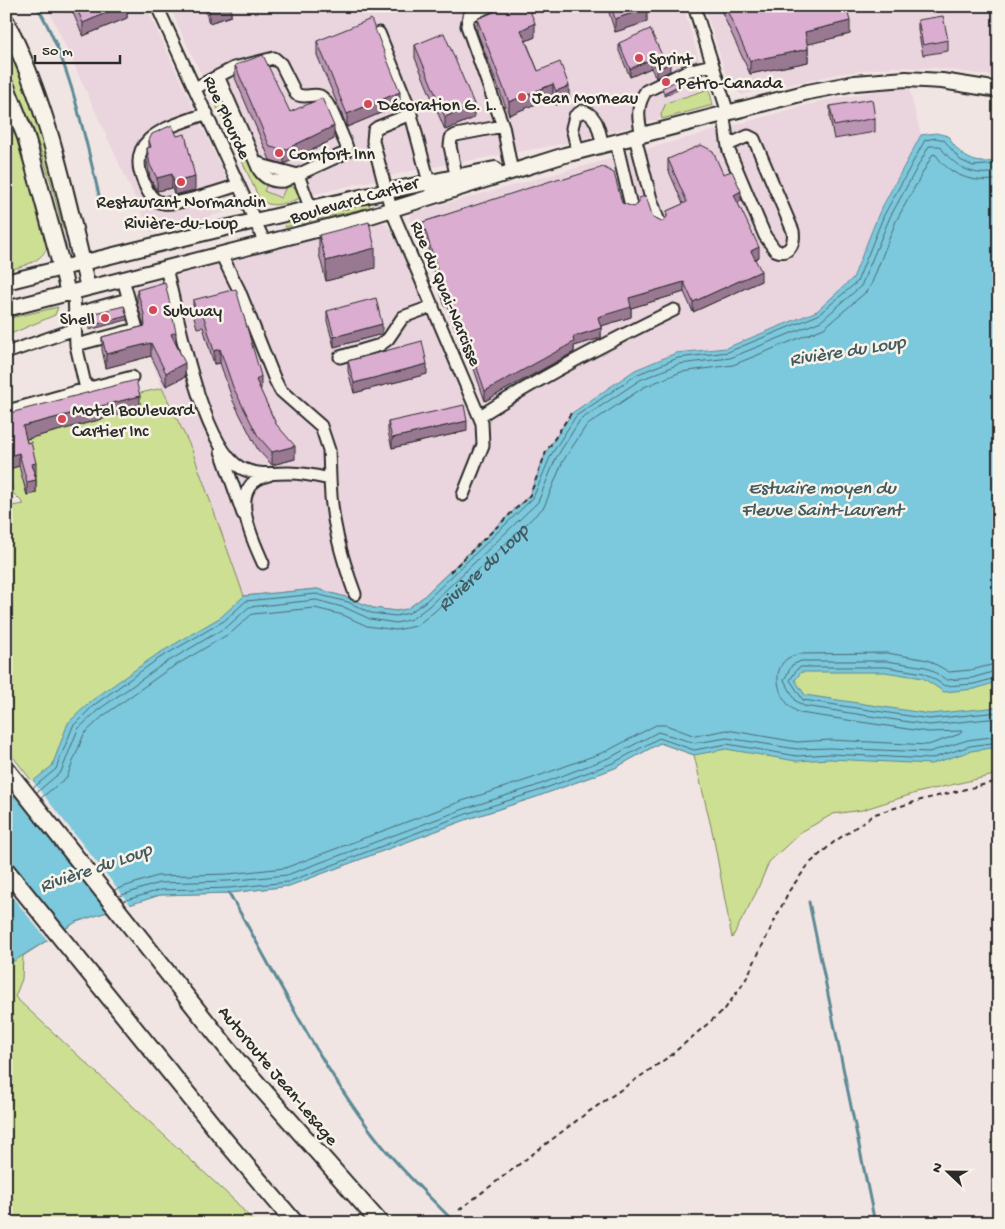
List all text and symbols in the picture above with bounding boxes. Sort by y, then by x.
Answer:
scale bar [35,32,120,64]
text: 50 m [42,43,73,61]
place label: Sprint [649,50,694,71]
marker: Sprint [633,52,645,64]
street label: Rue Plourde [197,73,254,164]
place label: Petro-Canada [675,74,784,95]
marker: Petro-Canada [660,76,672,88]
place label: Jean Morneau [532,89,639,110]
marker: Jean Morneau [516,91,528,103]
place label: Décoration G. L. [377,96,498,117]
marker: Décoration G. L. [362,98,374,110]
place label: Comfort Inn [289,145,376,166]
marker: Comfort Inn [273,147,285,159]
street label: Boulevard Cartier [287,173,423,230]
marker: Restaurant Normandin Rivière-du-Loup [175,176,187,188]
place label: Restaurant Normandin Rivière-du-Loup [96,193,266,235]
street label: Rue du Quai-Narcisse [405,218,485,370]
place label: Subway [163,302,222,323]
marker: Subway [147,304,159,316]
place label: Shell [60,310,95,331]
marker: Shell [99,312,111,324]
water label: Rivière du Loup [788,332,909,373]
place label: Motel Boulevard Cartier Inc [72,401,195,443]
marker: Motel Boulevard Cartier Inc [56,413,68,425]
water label: Estuaire moyen du Fleuve Saint-Laurent [741,478,906,523]
water label: Rivière du Loup [434,519,536,618]
water label: Rivière du Loup [37,839,157,899]
street label: Autoroute Jean-Lesage [213,1002,342,1151]
north arrow [922,1146,972,1196]
text: N [929,1161,948,1175]

